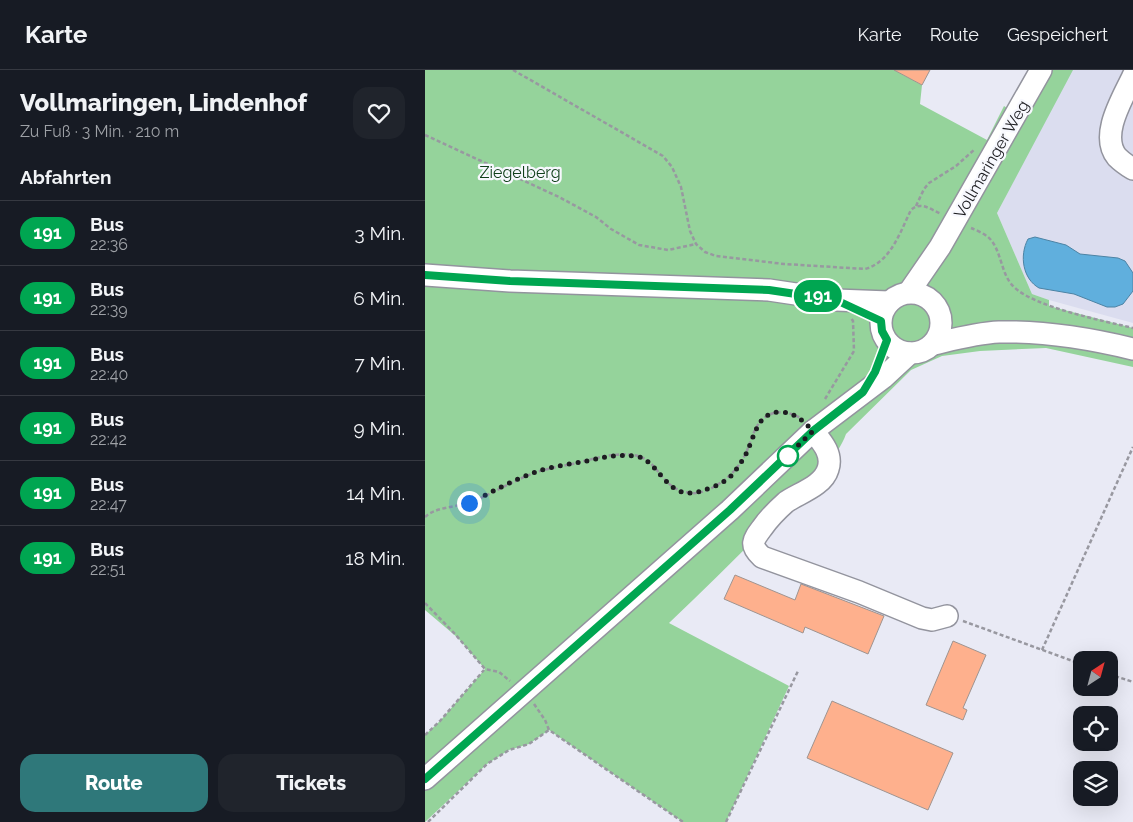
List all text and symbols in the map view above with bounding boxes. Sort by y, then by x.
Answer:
text: Karte [25,20,87,49]
text: Karte [858,24,902,45]
text: Route [930,24,979,45]
text: Gespeichert [1007,24,1108,45]
button: heart [353,87,405,139]
text: Vollmaringen, Lindenhof [20,88,307,117]
street label: Vollmaringer Weg [950,97,1033,222]
text: Zu Fuß · 3 Min. · 210 m [20,122,179,141]
park label: Ziegelberg [479,163,561,182]
text: Abfahrten [20,166,111,188]
text: Bus [90,213,124,235]
text: 191 [33,222,62,243]
text: 3 Min. [355,222,405,244]
text: 22:36 [90,235,128,254]
text: Bus [90,278,124,300]
line badge: 191 [789,280,847,312]
text: 191 [804,285,832,306]
text: 191 [33,287,62,308]
text: 6 Min. [353,287,405,309]
text: 22:39 [90,300,128,319]
text: Bus [90,343,124,365]
text: 191 [33,352,62,373]
text: 7 Min. [355,352,405,374]
text: 22:40 [90,365,128,384]
text: Bus [90,408,124,430]
text: 191 [33,417,62,438]
text: 9 Min. [354,417,405,439]
text: 22:42 [90,430,127,449]
unlabelled marker [777,445,799,467]
text: Bus [90,473,124,495]
text: 191 [33,482,62,503]
text: 14 Min. [346,482,405,504]
your location [457,491,482,516]
text: 22:47 [90,495,127,514]
text: Bus [90,538,124,560]
text: 191 [33,547,62,568]
text: 18 Min. [345,547,405,569]
text: 22:51 [90,560,125,579]
north arrow [1073,651,1117,696]
map controls [1073,651,1118,806]
button: locate [1073,706,1118,751]
button: Route [20,754,208,812]
button: Tickets [218,754,405,812]
button: layers [1073,761,1118,806]

